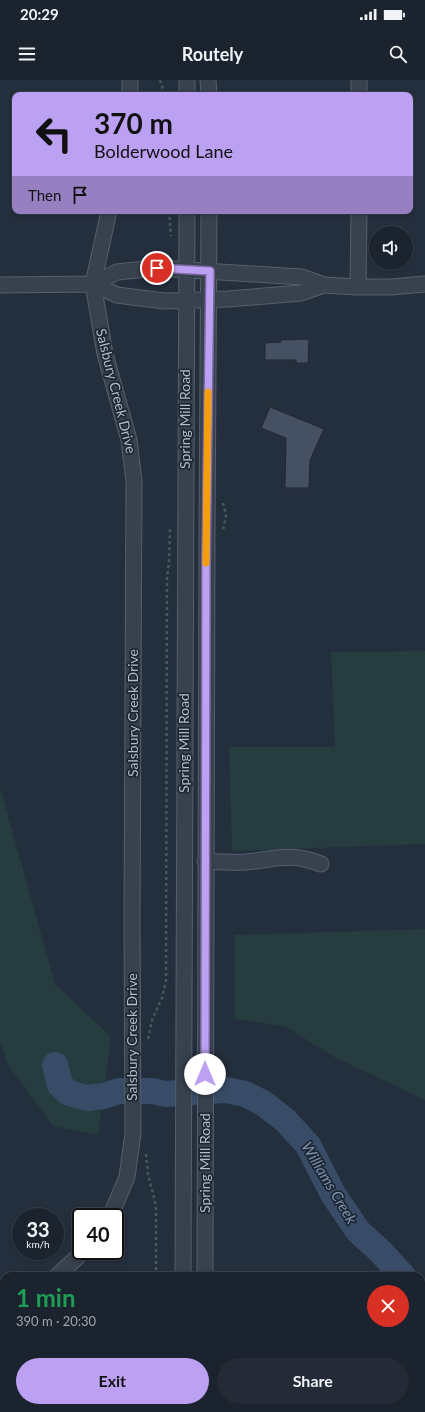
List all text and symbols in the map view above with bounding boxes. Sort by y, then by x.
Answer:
text: 20:29 [20,5,59,23]
icon: menu [16,43,38,65]
text: Routely [182,43,243,65]
icon: search [387,43,409,65]
text: 370 m [94,106,173,140]
icon: left [28,108,80,160]
text: Bolderwood Lane [94,140,233,162]
icon: arrive [69,184,91,206]
text: Then [28,186,61,204]
map controls [369,226,413,270]
button: sound [369,226,413,270]
pin [140,251,174,285]
icon: arrive [146,257,168,279]
street label: Salsbury Creek Drive [93,327,140,455]
street label: Spring Mill Road [176,369,193,469]
street label: Salsbury Creek Drive [124,649,141,777]
street label: Spring Mill Road [175,693,192,793]
street label: Salsbury Creek Drive [123,973,140,1101]
position arrow [184,1053,226,1095]
street label: Spring Mill Road [196,1113,213,1213]
water label: Williams Creek [298,1138,362,1228]
speed limit sign: 40 [72,1208,124,1260]
text: 33 [26,1217,50,1241]
text: km/h [26,1238,50,1250]
text: 1 min [16,1283,76,1312]
button: close [367,1285,409,1327]
text: 390 m · 20:30 [16,1313,96,1329]
button: Exit [16,1358,209,1404]
button: Share [217,1358,409,1404]

